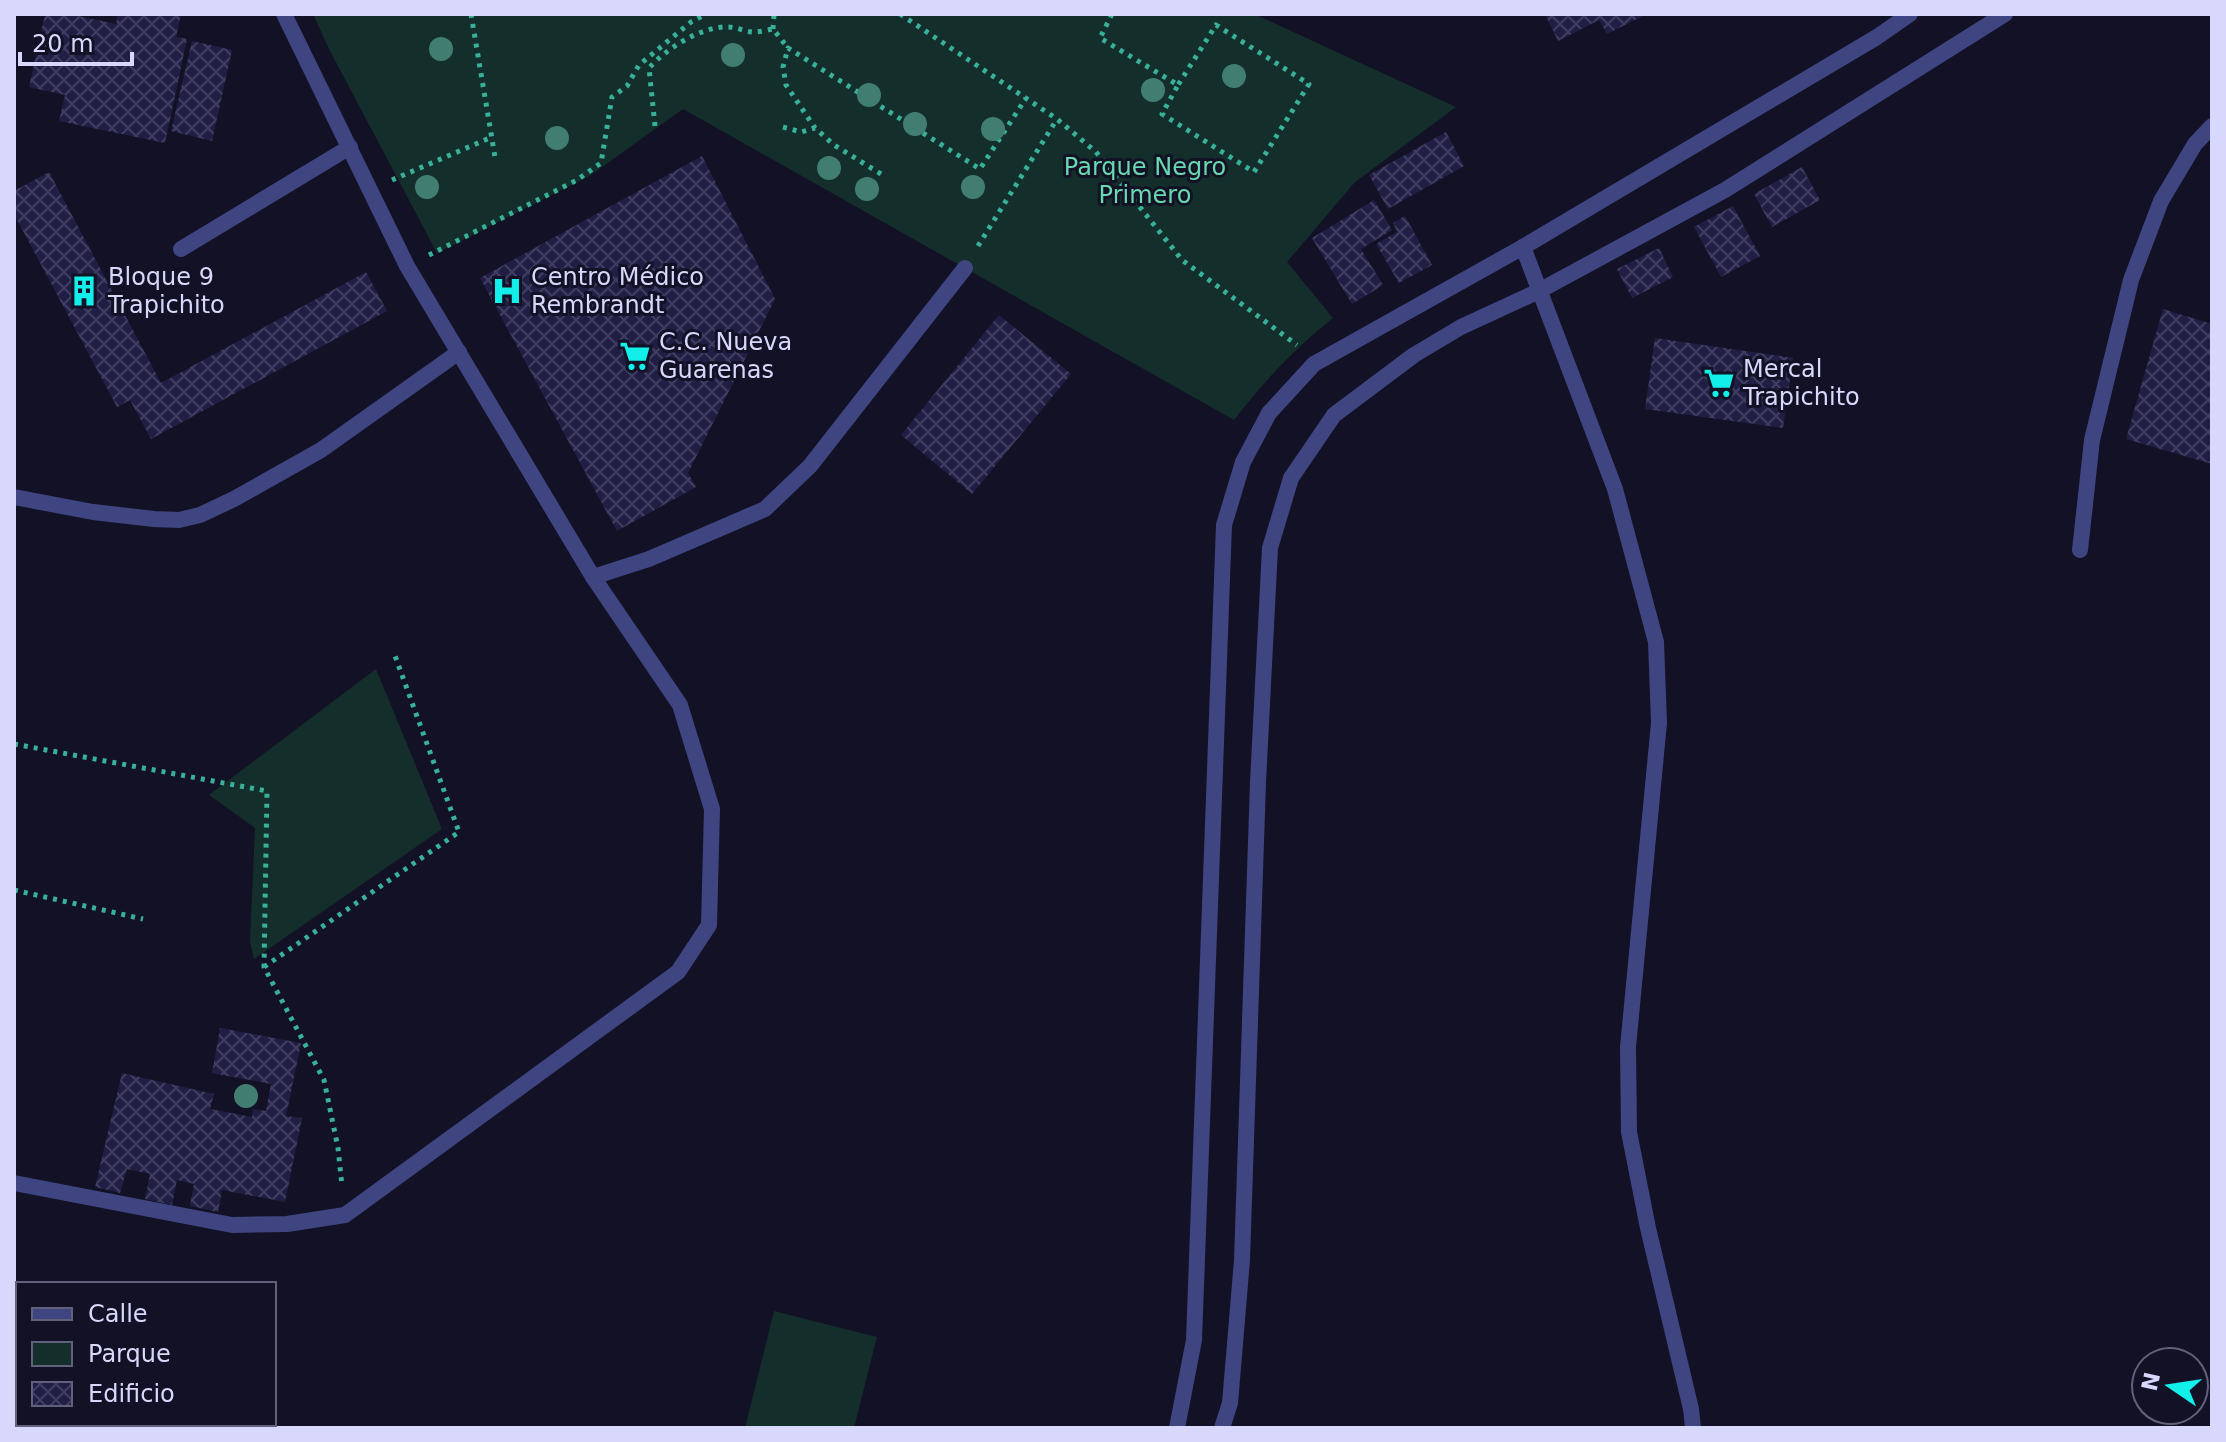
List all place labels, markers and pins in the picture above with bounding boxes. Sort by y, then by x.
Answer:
place label: Bloque 9 Trapichito [107,263,225,319]
place label: Centro Médico Rembrandt [531,263,704,319]
building icon: Bloque 9 Trapichito [67,274,101,308]
hospital icon: Centro Médico Rembrandt [490,274,524,308]
place label: C.C. Nueva Guarenas [659,328,792,384]
supermarket icon: C.C. Nueva Guarenas [618,339,652,373]
place label: Mercal Trapichito [1742,355,1860,411]
supermarket icon: Mercal Trapichito [1702,366,1736,400]

